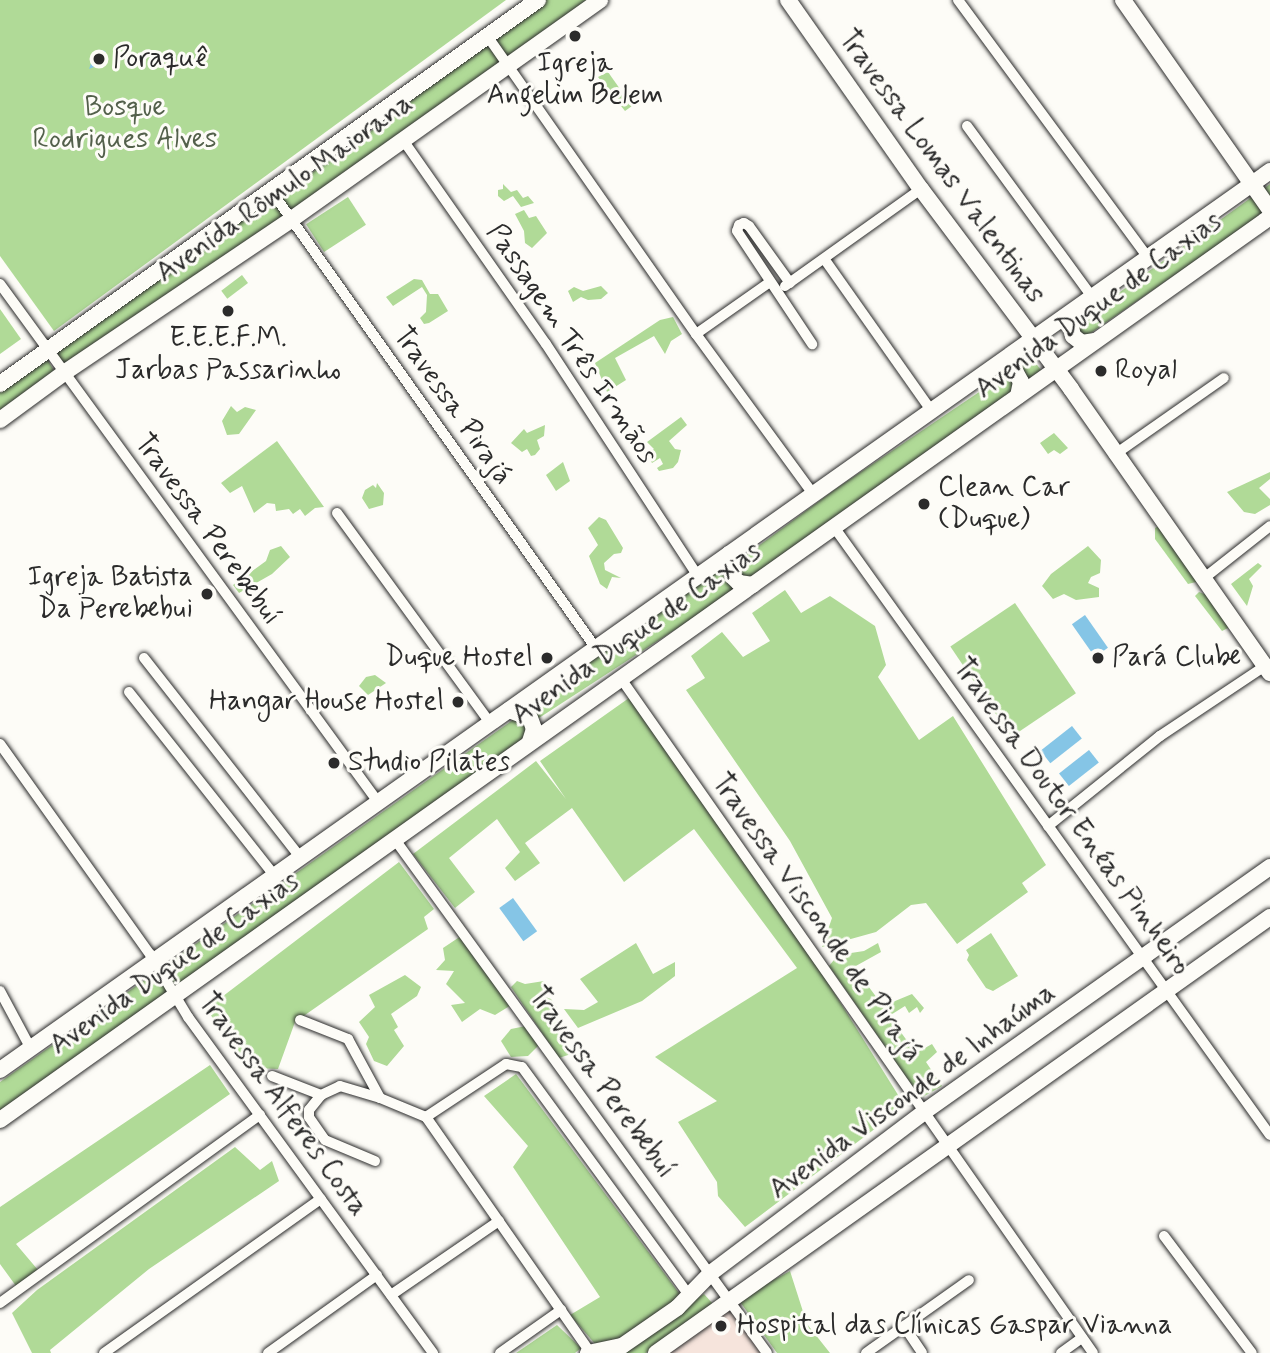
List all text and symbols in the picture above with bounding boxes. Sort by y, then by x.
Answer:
street label: Travessa Lomas Valentinas [830,23,1052,311]
marker: Igreja Angelim Belem [567,28,583,44]
place label: Poraquê [113,42,208,76]
place label: Igreja Angelim Belem [482,47,668,113]
marker: Poraquê [91,51,107,67]
street label: Avenida Rômulo Maiorana [152,89,418,289]
park label: Bosque Rodrigues Alves [32,91,218,157]
street label: Avenida Duque de Caxias [969,205,1229,407]
street label: Passagem Três Irmãos [480,220,662,468]
marker: E.E.E.F.M. Jarbas Passarinho [220,303,236,319]
place label: E.E.E.F.M. Jarbas Passarinho [120,322,336,388]
street label: Travessa Pirajá [387,323,517,489]
place label: Royal [1115,354,1177,388]
marker: Royal [1093,363,1109,379]
street label: Travessa Perebebuí [127,429,287,631]
place label: Clean Car (Duque) [938,471,1067,537]
marker: Clean Car (Duque) [916,496,932,512]
street label: Avenida Duque de Caxias [506,535,768,733]
place label: Igreja Batista Da Perebebui [27,561,193,627]
marker: Igreja Batista Da Perebebui [199,586,215,602]
place label: Duque Hostel [385,641,533,675]
place label: Pará Clube [1112,641,1241,675]
marker: Duque Hostel [539,650,555,666]
marker: Pará Clube [1090,650,1106,666]
street label: Travessa Doutor Enéas Pinheiro [951,660,1191,974]
place label: Hangar House Hostel [205,685,444,719]
marker: Hangar House Hostel [450,694,466,710]
place label: Studio Pilates [348,746,508,780]
marker: Studio Pilates [326,755,342,771]
street label: Travessa Visconde de Pirajá [710,776,922,1060]
street label: Avenida Duque de Caxias [44,865,306,1063]
street label: Avenida Visconde de Inhaúma [761,975,1065,1209]
street label: Travessa Perebebuí [521,982,681,1184]
street label: Travessa Alferes Costa [189,985,375,1225]
place label: Hospital das Clínicas Gaspar Vianna [737,1309,1169,1343]
marker: Hospital das Clínicas Gaspar Vianna [711,1316,731,1336]

